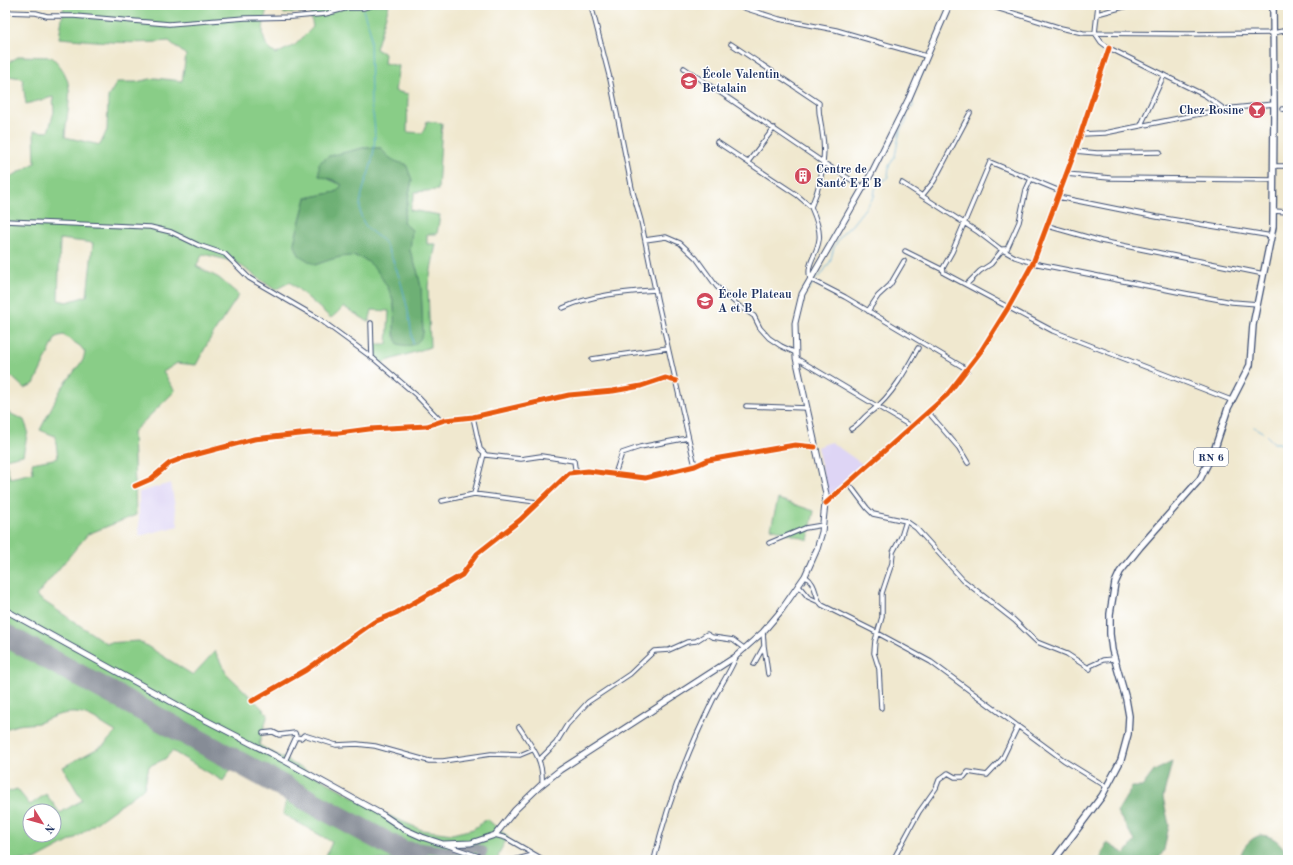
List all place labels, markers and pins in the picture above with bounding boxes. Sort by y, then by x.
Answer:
place label: École Valentin Betalain [702,66,780,95]
school or university icon: École Valentin Betalain [679,71,699,91]
bar icon: Chez Rosine [1247,100,1267,120]
place label: Chez Rosine [1179,105,1244,117]
place label: Centre de Santé E E B [816,164,881,190]
building icon: Centre de Santé E E B [793,166,813,186]
place label: École Plateau A et B [718,286,792,315]
school or university icon: École Plateau A et B [695,291,715,311]

